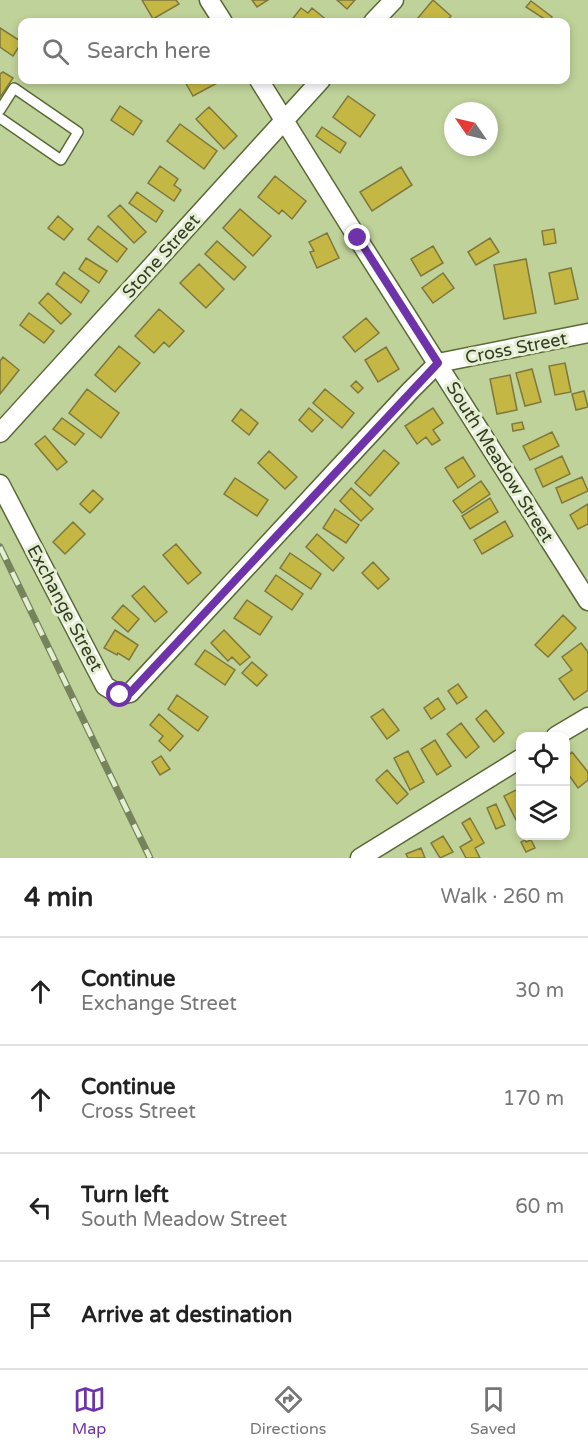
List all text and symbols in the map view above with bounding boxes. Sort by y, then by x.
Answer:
search box [18,18,570,84]
icon: search [39,35,72,68]
text: Search here [87,38,211,64]
north arrow [444,102,498,156]
street label: Stone Street [117,209,205,303]
route end [344,224,370,250]
street label: Cross Street [463,327,569,369]
street label: South Meadow Street [442,378,559,547]
street label: Exchange Street [22,541,108,675]
route start [106,681,132,707]
map controls [516,732,570,840]
button: locate [516,732,570,786]
button: layers [516,786,570,840]
text: 4 min [24,882,93,913]
text: Walk · 260 m [441,885,564,909]
text: Continue [81,966,176,992]
icon: ahead [24,975,57,1008]
text: 30 m [515,979,564,1003]
text: Exchange Street [81,992,237,1016]
text: Continue [81,1074,176,1100]
icon: ahead [24,1083,57,1116]
text: 170 m [503,1087,564,1111]
text: Cross Street [81,1100,196,1124]
text: Turn left [81,1182,169,1208]
icon: left [24,1191,57,1224]
text: 60 m [515,1195,564,1219]
text: South Meadow Street [81,1208,287,1232]
icon: arrive [24,1299,57,1332]
text: Arrive at destination [81,1302,292,1328]
tab: Map [72,1383,106,1439]
tab: Directions [250,1383,326,1439]
tab: Saved [470,1383,516,1439]

